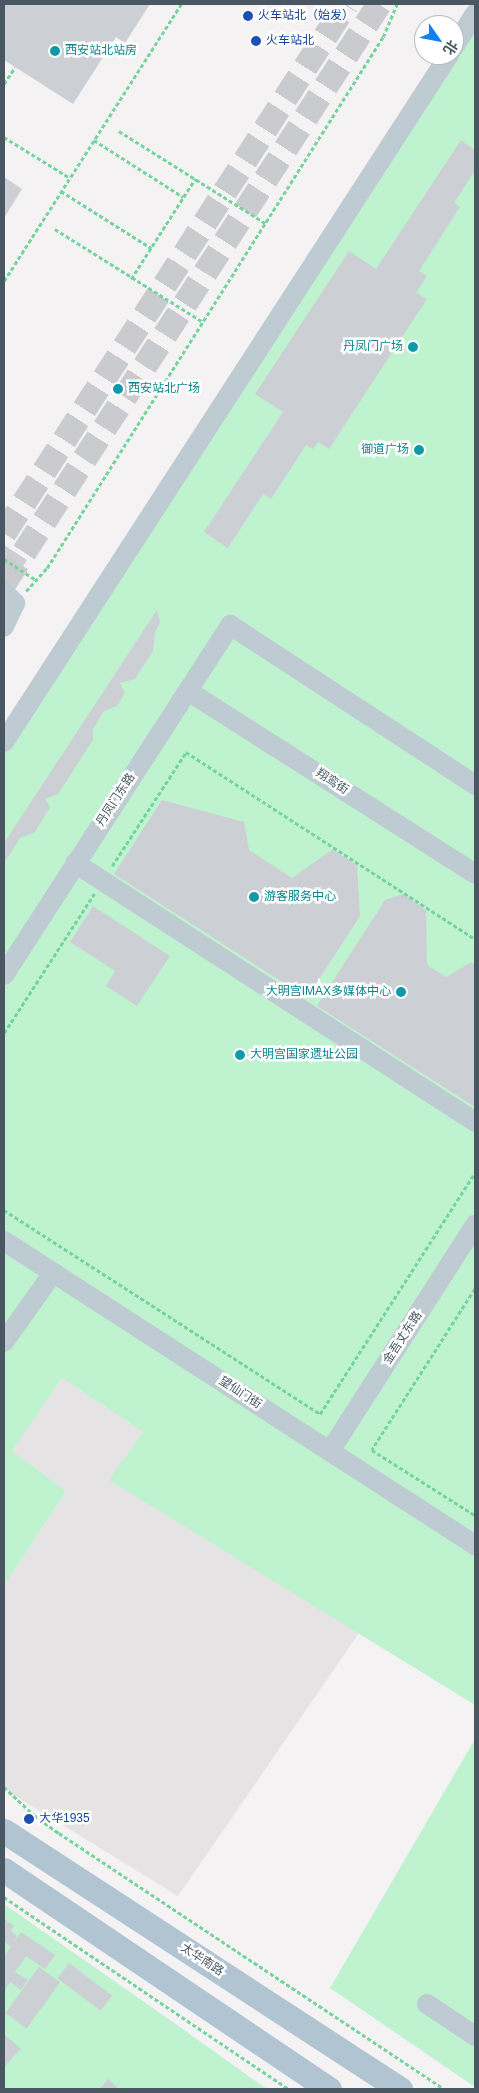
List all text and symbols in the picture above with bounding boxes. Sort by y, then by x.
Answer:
place label: 火车站北（始发） [258,9,354,23]
marker: 火车站北（始发） [242,10,254,22]
north arrow [414,15,464,65]
place label: 火车站北 [266,34,314,48]
marker: 火车站北 [250,35,262,47]
text: 北 [440,37,461,58]
place label: 西安站北站房 [65,44,137,58]
marker: 西安站北站房 [49,45,61,57]
place label: 丹凤门广场 [343,340,403,354]
marker: 丹凤门广场 [407,341,419,353]
place label: 西安站北广场 [128,382,200,396]
marker: 西安站北广场 [112,383,124,395]
place label: 御道广场 [361,443,409,457]
marker: 御道广场 [413,444,425,456]
street label: 翔鸾街 [313,766,351,798]
street label: 丹凤门东路 [94,771,138,829]
place label: 游客服务中心 [264,890,336,904]
marker: 游客服务中心 [248,891,260,903]
place label: 大明宫IMAX多媒体中心 [266,985,391,999]
marker: 大明宫IMAX多媒体中心 [395,986,407,998]
place label: 大明宫国家遗址公园 [250,1048,358,1062]
marker: 大明宫国家遗址公园 [234,1049,246,1061]
street label: 金吾丈东路 [381,1309,425,1367]
street label: 望仙门街 [216,1374,264,1412]
place label: 大华1935 [39,1812,90,1826]
marker: 大华1935 [23,1813,35,1825]
street label: 太华南路 [178,1941,226,1979]

